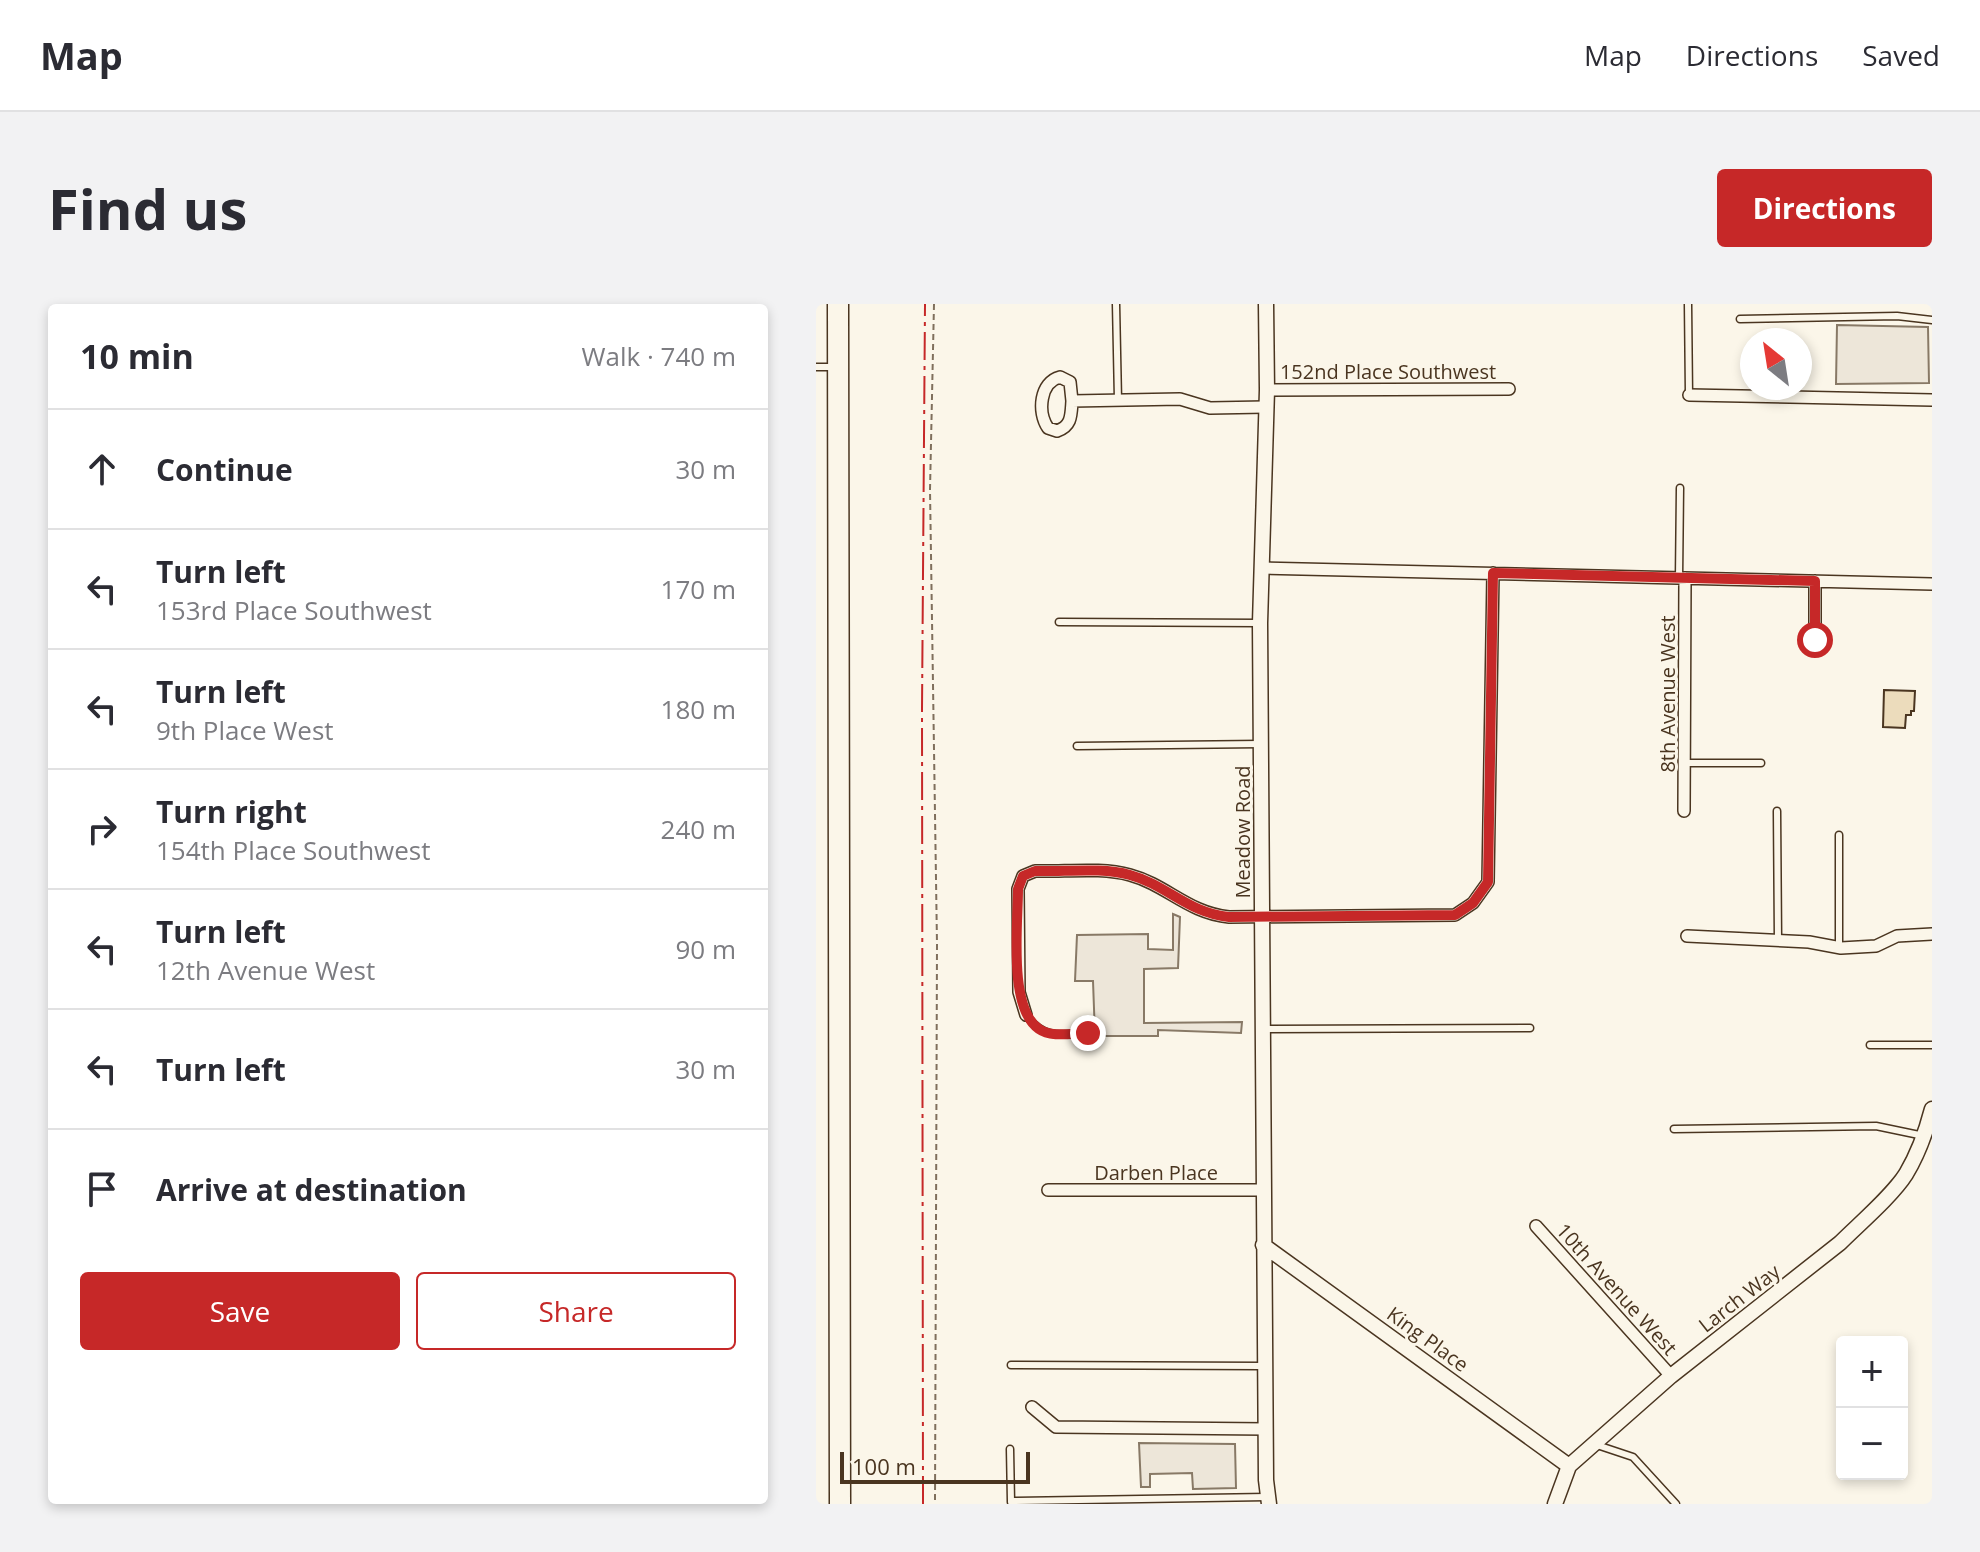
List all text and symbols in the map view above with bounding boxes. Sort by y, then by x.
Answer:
text: Map [40,29,123,81]
text: Map [1584,36,1642,74]
text: Directions [1686,36,1818,74]
text: Saved [1862,36,1940,74]
button: Directions [1717,169,1932,247]
text: Find us [48,170,247,246]
north arrow [1740,328,1812,400]
text: 10 min [80,333,194,379]
text: Walk · 740 m [582,338,736,374]
street label: 152nd Place Southwest [1280,358,1496,385]
icon: ahead [80,447,124,491]
text: Continue [156,449,293,490]
text: 30 m [675,451,736,487]
text: Turn left [156,551,286,592]
icon: left [80,567,124,611]
text: 170 m [661,571,736,607]
text: 153rd Place Southwest [156,592,432,628]
street label: 8th Avenue West [1654,615,1681,773]
route start [1797,622,1833,658]
text: Turn left [156,671,286,712]
icon: left [80,687,124,731]
text: 180 m [661,691,736,727]
text: 9th Place West [156,712,334,748]
street label: Meadow Road [1229,765,1256,899]
text: Turn right [156,791,307,832]
icon: right [80,807,124,851]
text: 240 m [661,811,736,847]
text: 154th Place Southwest [156,832,431,868]
text: Turn left [156,911,286,952]
icon: left [80,927,124,971]
text: 90 m [675,931,736,967]
text: 12th Avenue West [156,952,375,988]
route end [1070,1015,1106,1051]
icon: left [80,1047,124,1091]
text: Turn left [156,1049,286,1090]
text: 30 m [675,1051,736,1087]
street label: Darben Place [1094,1159,1218,1186]
icon: arrive [80,1167,124,1211]
text: Arrive at destination [156,1169,467,1210]
street label: 10th Avenue West [1551,1217,1683,1361]
street label: Larch Way [1693,1257,1786,1338]
button: Save [80,1272,400,1350]
button: Share [416,1272,736,1350]
street label: King Place [1382,1300,1474,1378]
map controls [1836,1336,1908,1480]
button: + [1836,1336,1908,1408]
button: − [1836,1408,1908,1480]
scale bar [840,1448,1030,1484]
text: 100 m [852,1451,916,1481]

